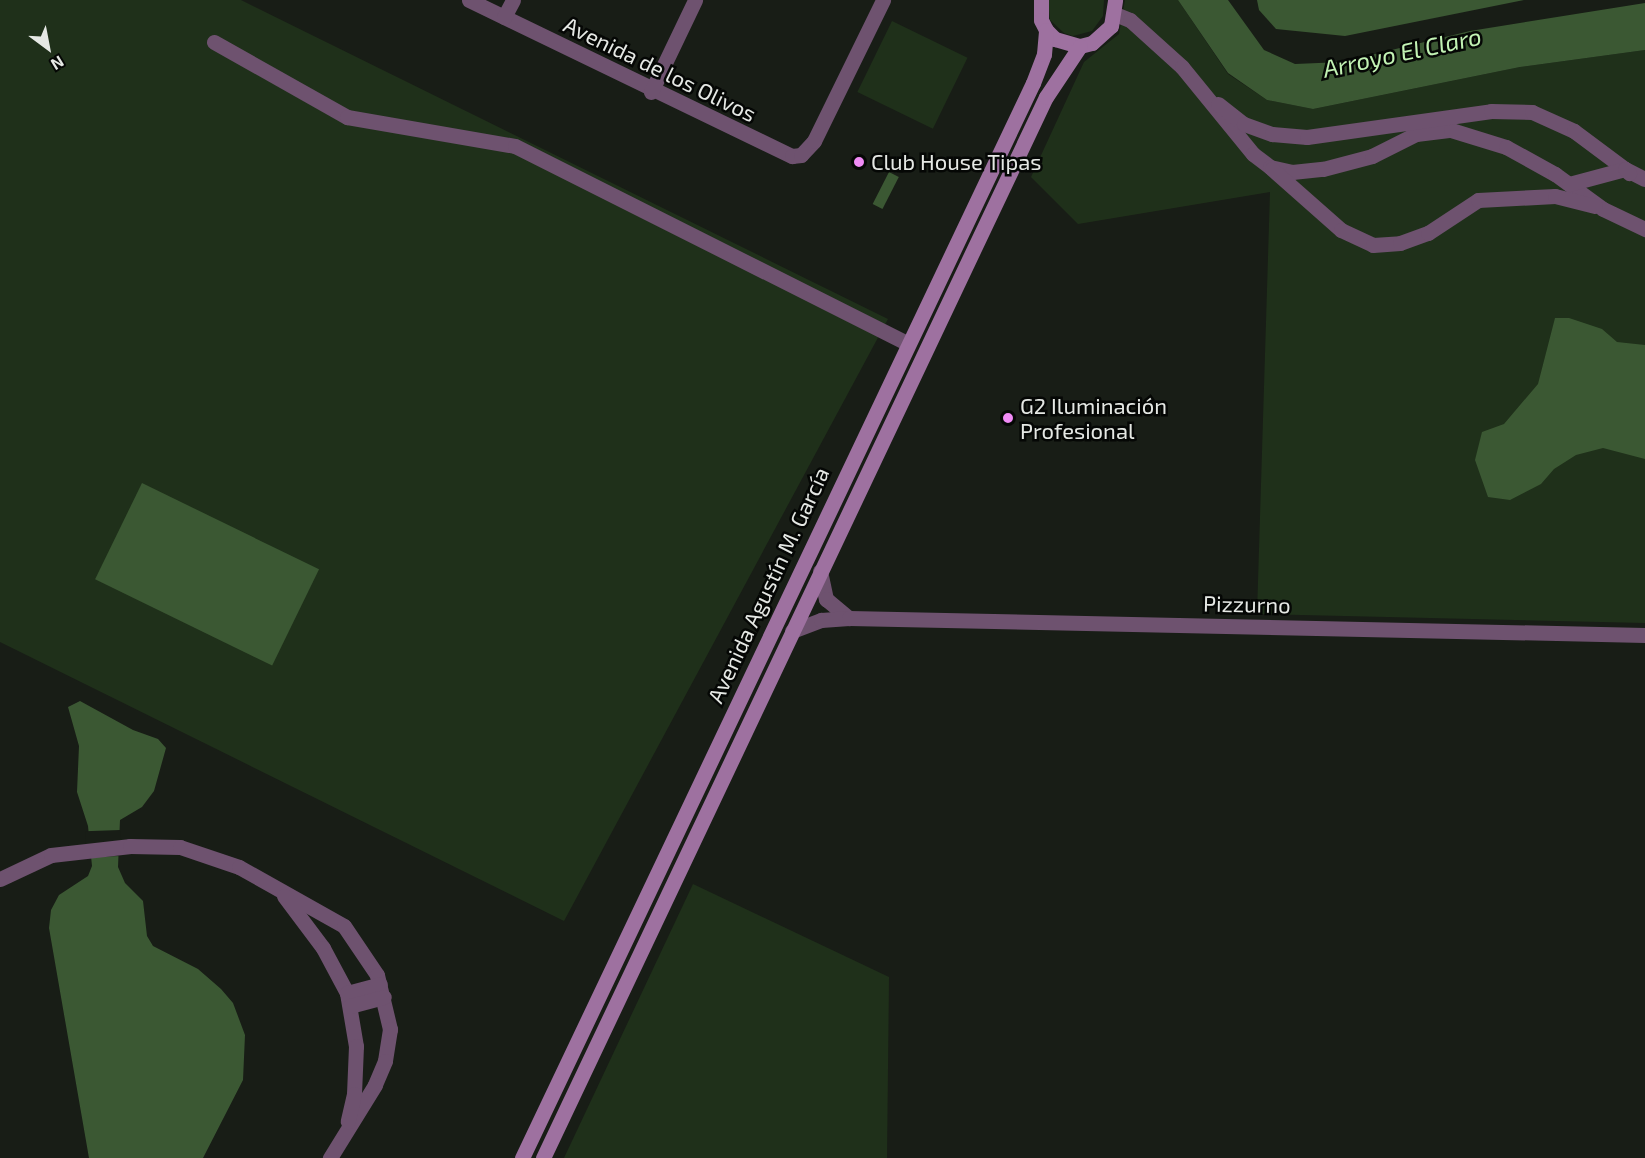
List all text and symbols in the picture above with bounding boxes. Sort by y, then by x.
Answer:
street label: Avenida de los Olivos [560,11,760,127]
north arrow [18,18,78,78]
water label: Arroyo El Claro [1320,21,1484,83]
text: N [48,53,68,75]
place label: Club House Tipas [871,149,1042,175]
marker: Club House Tipas [852,155,866,169]
place label: G2 Iluminación Profesional [1020,392,1167,444]
marker: G2 Iluminación Profesional [1001,411,1015,425]
street label: Avenida Agustín M. García [702,463,834,707]
street label: Pizzurno [1203,590,1291,618]

